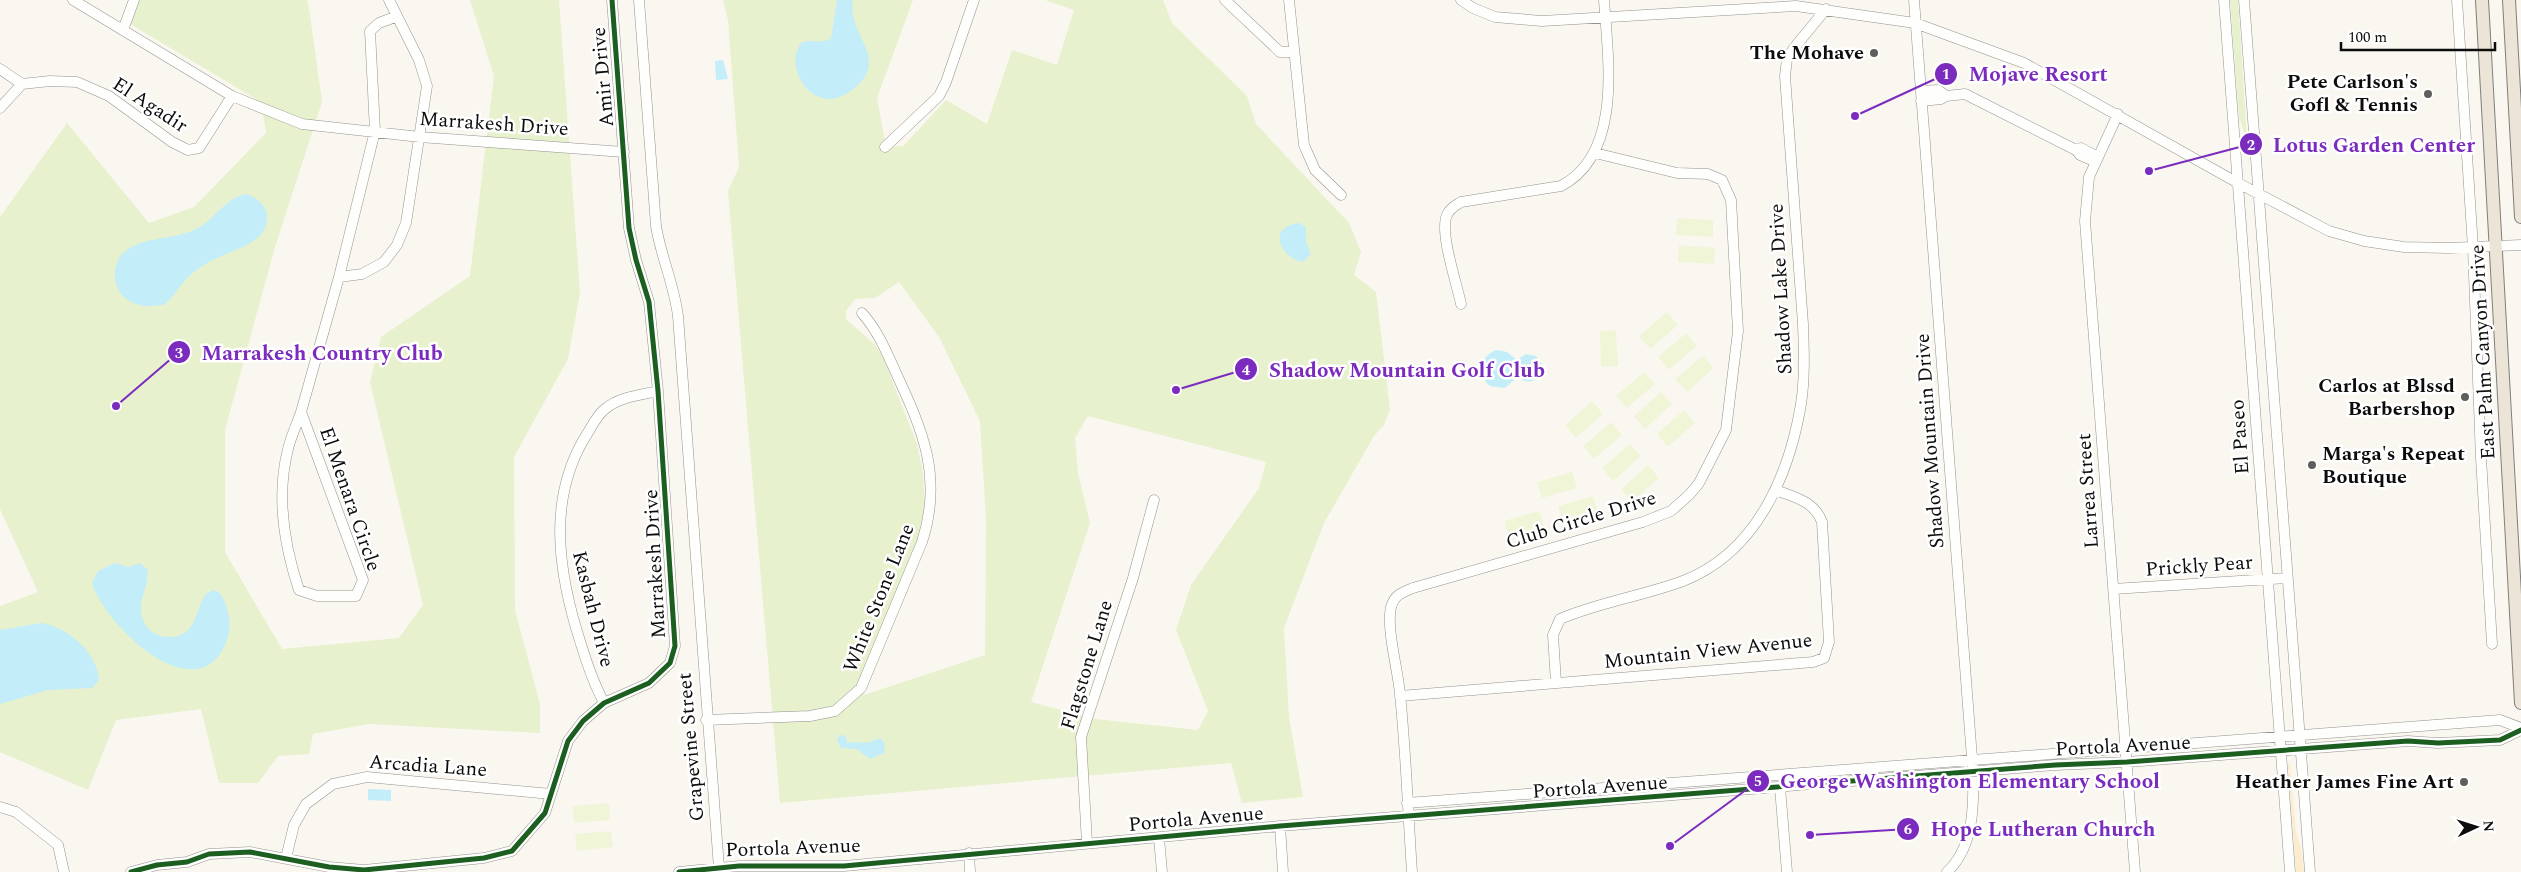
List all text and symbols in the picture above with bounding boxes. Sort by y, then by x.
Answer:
scale bar [2341,20,2495,52]
street label: Amir Drive [584,26,622,128]
text: 100 m [2348,26,2387,49]
place label: The Mohave [1750,38,1864,68]
marker: The Mohave [1868,47,1880,59]
callout: Mojave Resort [1933,56,2118,92]
text: Mojave Resort [1968,59,2108,91]
text: 1 [1942,63,1950,86]
place label: Pete Carlson's Gofl & Tennis [2287,67,2418,120]
street label: El Agadir [106,69,194,141]
marker: Pete Carlson's Gofl & Tennis [2422,88,2434,100]
street label: Marrakesh Drive [418,104,570,144]
callout: Lotus Garden Center [2238,126,2486,162]
text: Lotus Garden Center [2273,130,2475,162]
text: 2 [2247,134,2255,157]
street label: Shadow Lake Drive [1762,203,1800,375]
street label: East Palm Canyon Drive [2462,244,2504,460]
street label: Shadow Mountain Drive [1908,332,1952,550]
callout: Marrakesh Country Club [166,334,453,370]
text: Marrakesh Country Club [201,338,443,370]
text: 3 [175,342,183,365]
callout: Shadow Mountain Golf Club [1234,351,1555,387]
text: Shadow Mountain Golf Club [1269,355,1545,387]
text: 4 [1242,359,1251,382]
place label: Carlos at Blssd Barbershop [2318,371,2455,424]
marker: Carlos at Blssd Barbershop [2459,391,2471,403]
street label: El Paseo [2222,398,2258,476]
street label: El Menara Circle [311,423,389,575]
street label: Larrea Street [2069,432,2107,550]
place label: Marga's Repeat Boutique [2322,439,2465,492]
marker: Marga's Repeat Boutique [2306,459,2318,471]
street label: Club Circle Drive [1502,483,1660,557]
street label: Marrakesh Drive [636,489,674,639]
street label: White Stone Lane [836,519,922,677]
street label: Prickly Pear [2144,547,2254,585]
street label: Kasbah Drive [564,548,622,670]
street label: Flagstone Lane [1053,596,1121,734]
street label: Mountain View Avenue [1602,625,1814,677]
street label: Grapevine Street [670,671,712,823]
street label: Portola Avenue [2054,727,2192,765]
street label: Arcadia Lane [368,747,488,785]
callout: George Washington Elementary School [1745,763,2170,799]
text: George Washington Elementary School [1780,766,2160,798]
street label: Portola Avenue [1531,767,1669,807]
place label: Heather James Fine Art [2235,767,2454,797]
text: 5 [1754,770,1762,793]
marker: Heather James Fine Art [2458,776,2470,788]
street label: Portola Avenue [1127,798,1265,840]
north arrow [2451,802,2501,852]
callout: Hope Lutheran Church [1896,811,2166,847]
text: Hope Lutheran Church [1930,814,2156,846]
text: 6 [1904,818,1912,841]
text: N [2478,820,2499,833]
street label: Portola Avenue [725,831,861,865]

